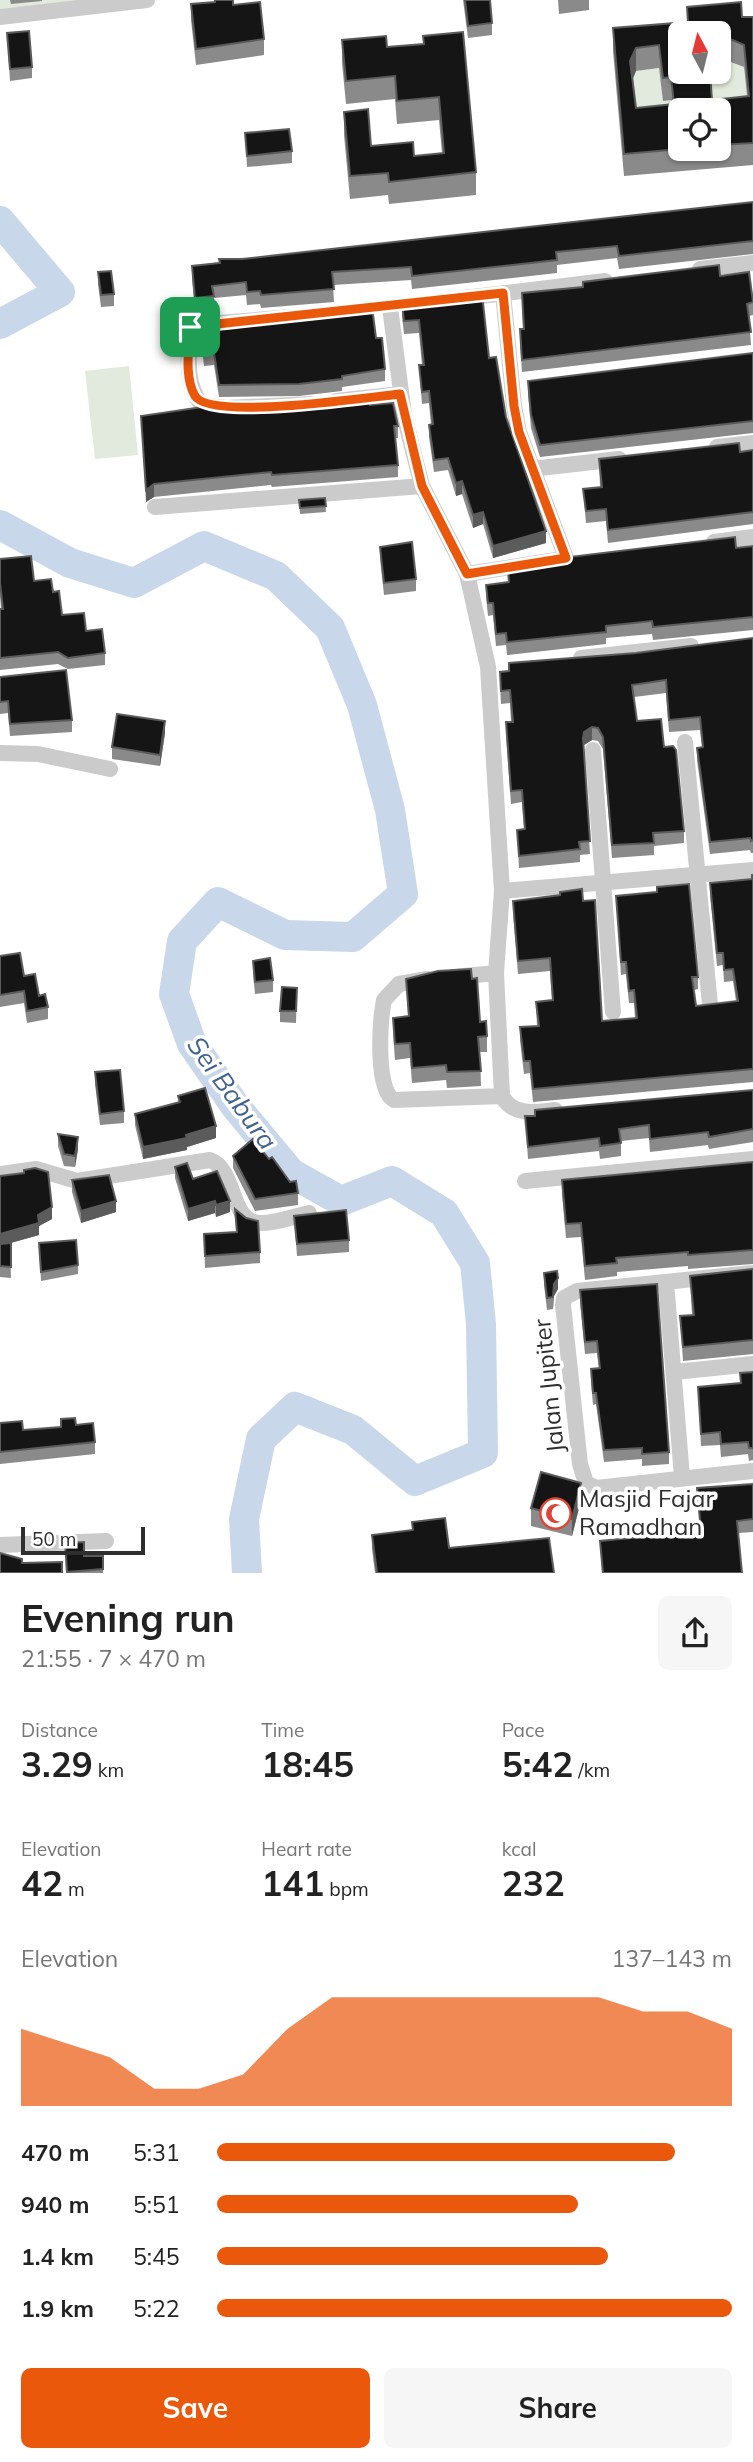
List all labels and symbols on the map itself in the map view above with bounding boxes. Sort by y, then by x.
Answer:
north arrow [668,21,732,84]
pin [160,297,220,357]
water label: Sei Babura [180,1030,285,1156]
street label: Jalan Jupiter [526,1317,570,1455]
place label: Masjid Fajar Ramadhan [579,1483,715,1541]
mosque icon: Masjid Fajar Ramadhan [539,1496,573,1530]
scale bar [21,1524,145,1556]

